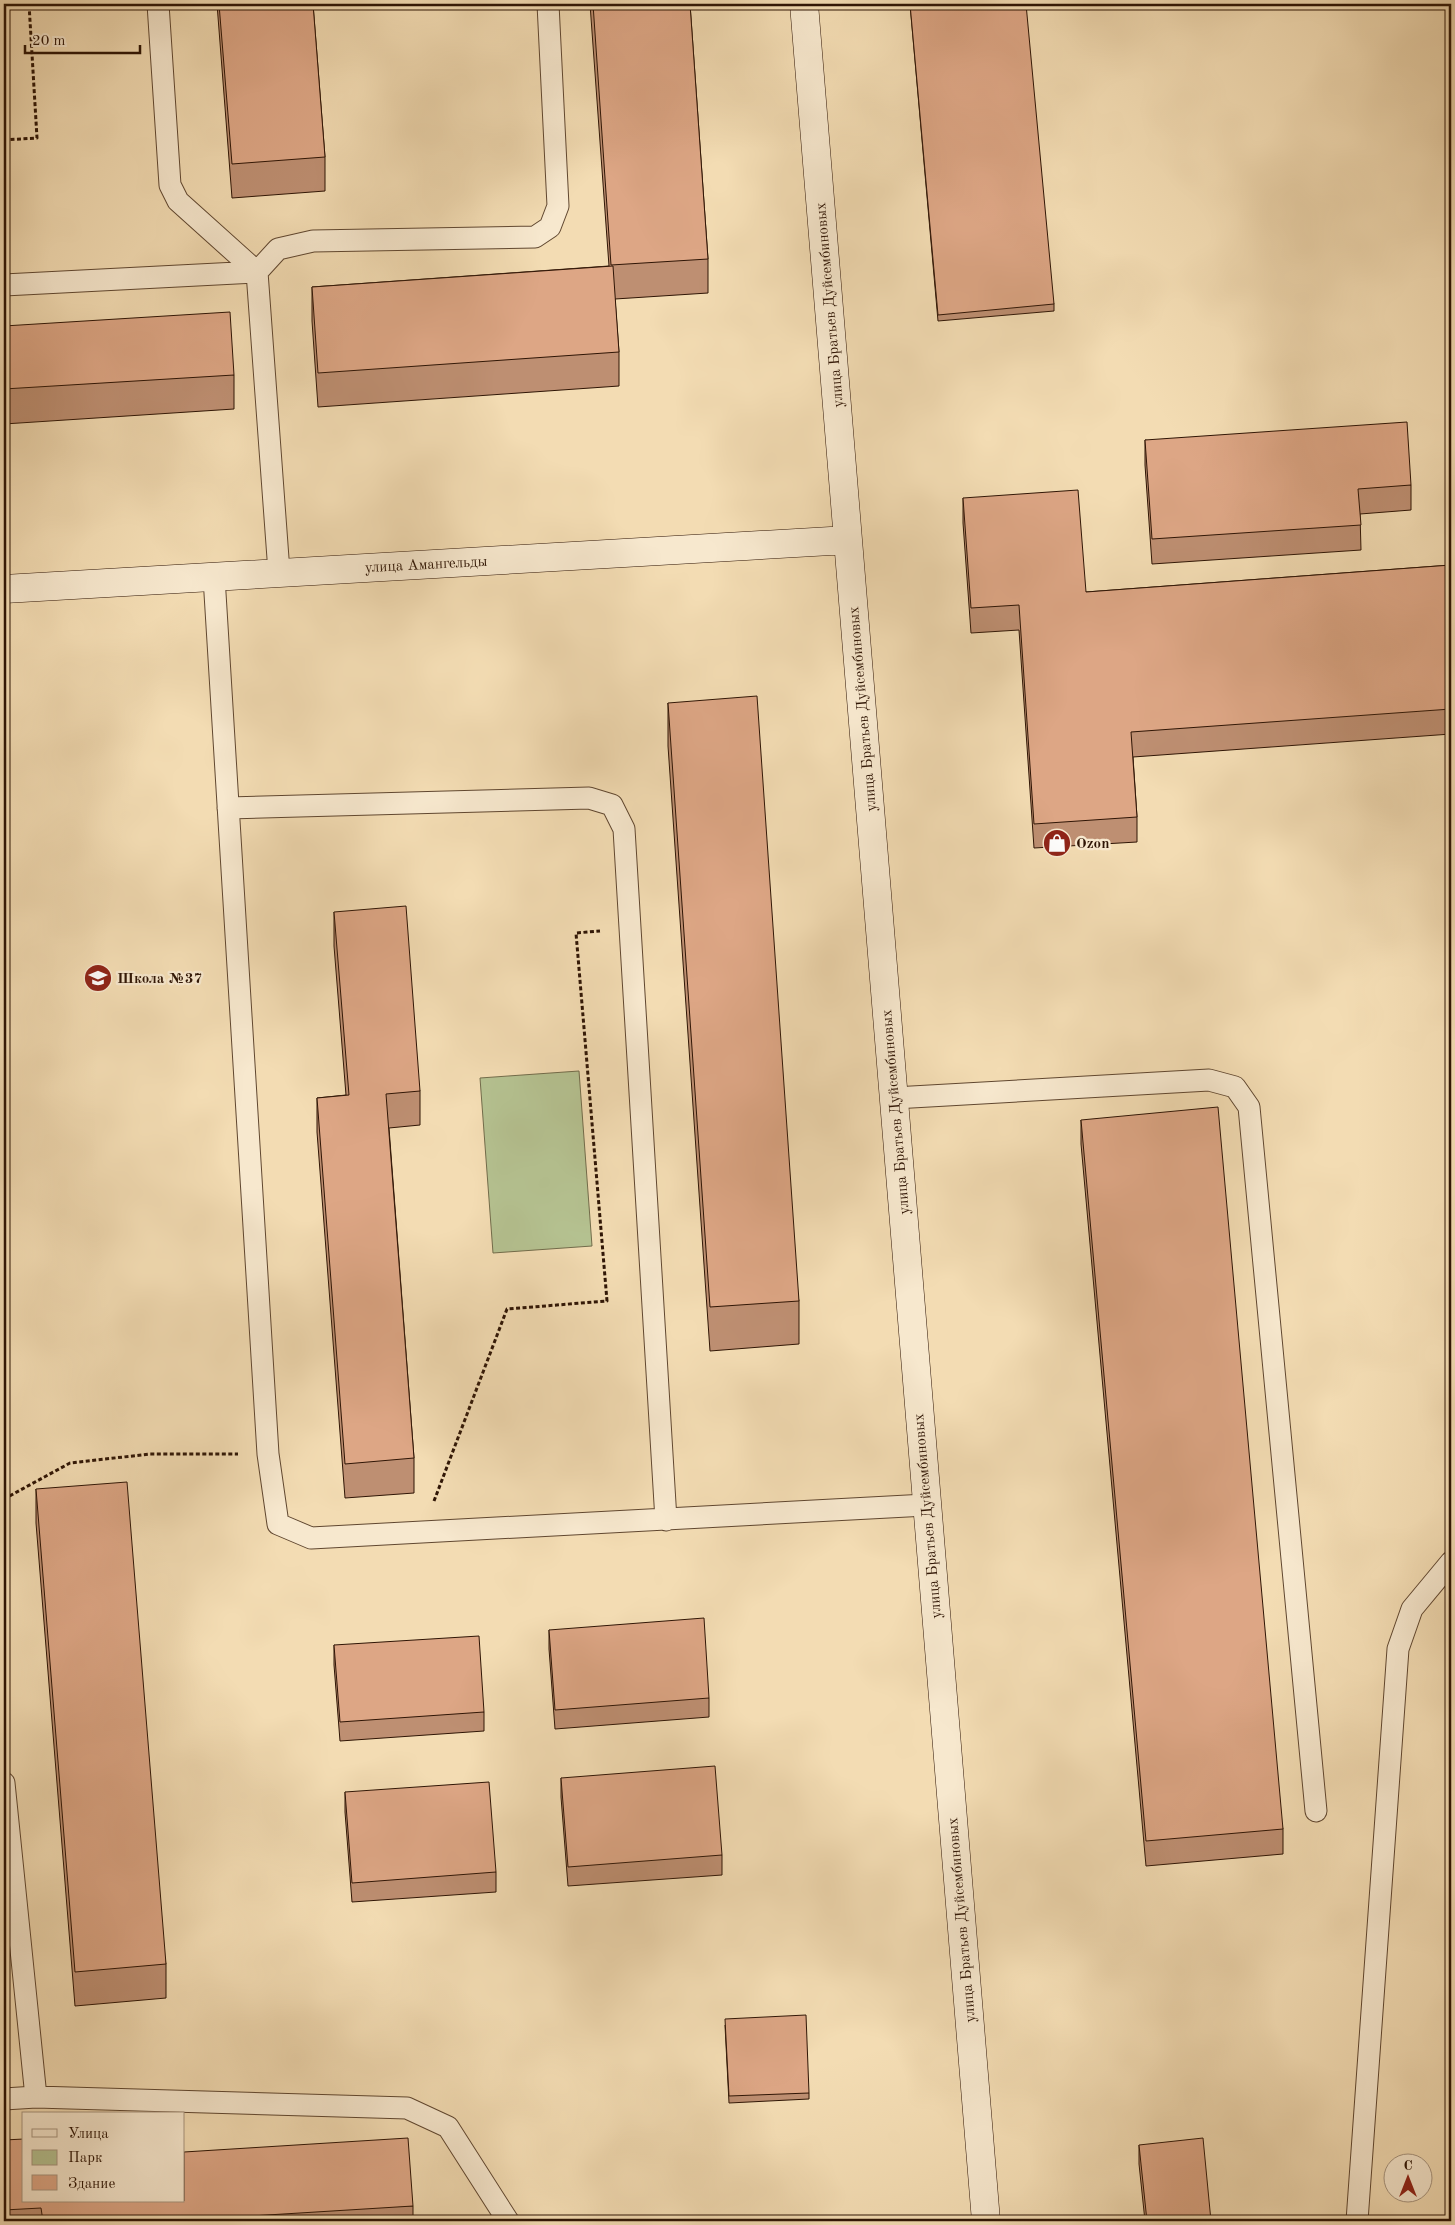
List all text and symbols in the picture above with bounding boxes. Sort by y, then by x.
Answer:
scale bar [25,22,140,54]
text: 20 m [32,34,66,49]
street label: улица Братьев Дуйсембиновых [814,201,847,408]
street label: улица Амангельды [364,555,488,576]
street label: улица Братьев Дуйсембиновых [847,605,880,812]
shop icon: Ozon [1042,828,1072,858]
place label: Ozon [1076,837,1109,852]
school or university icon: Школа №37 [83,963,113,993]
place label: Школа №37 [117,972,202,987]
street label: улица Братьев Дуйсембиновых [880,1008,913,1215]
street label: улица Братьев Дуйсембиновых [912,1412,945,1619]
street label: улица Братьев Дуйсембиновых [946,1816,979,2023]
legend [22,2112,185,2202]
text: Улица [68,2127,109,2142]
text: Парк [68,2151,103,2166]
north arrow [1382,2152,1432,2202]
text: С [1403,2159,1413,2173]
text: Здание [68,2177,115,2192]

